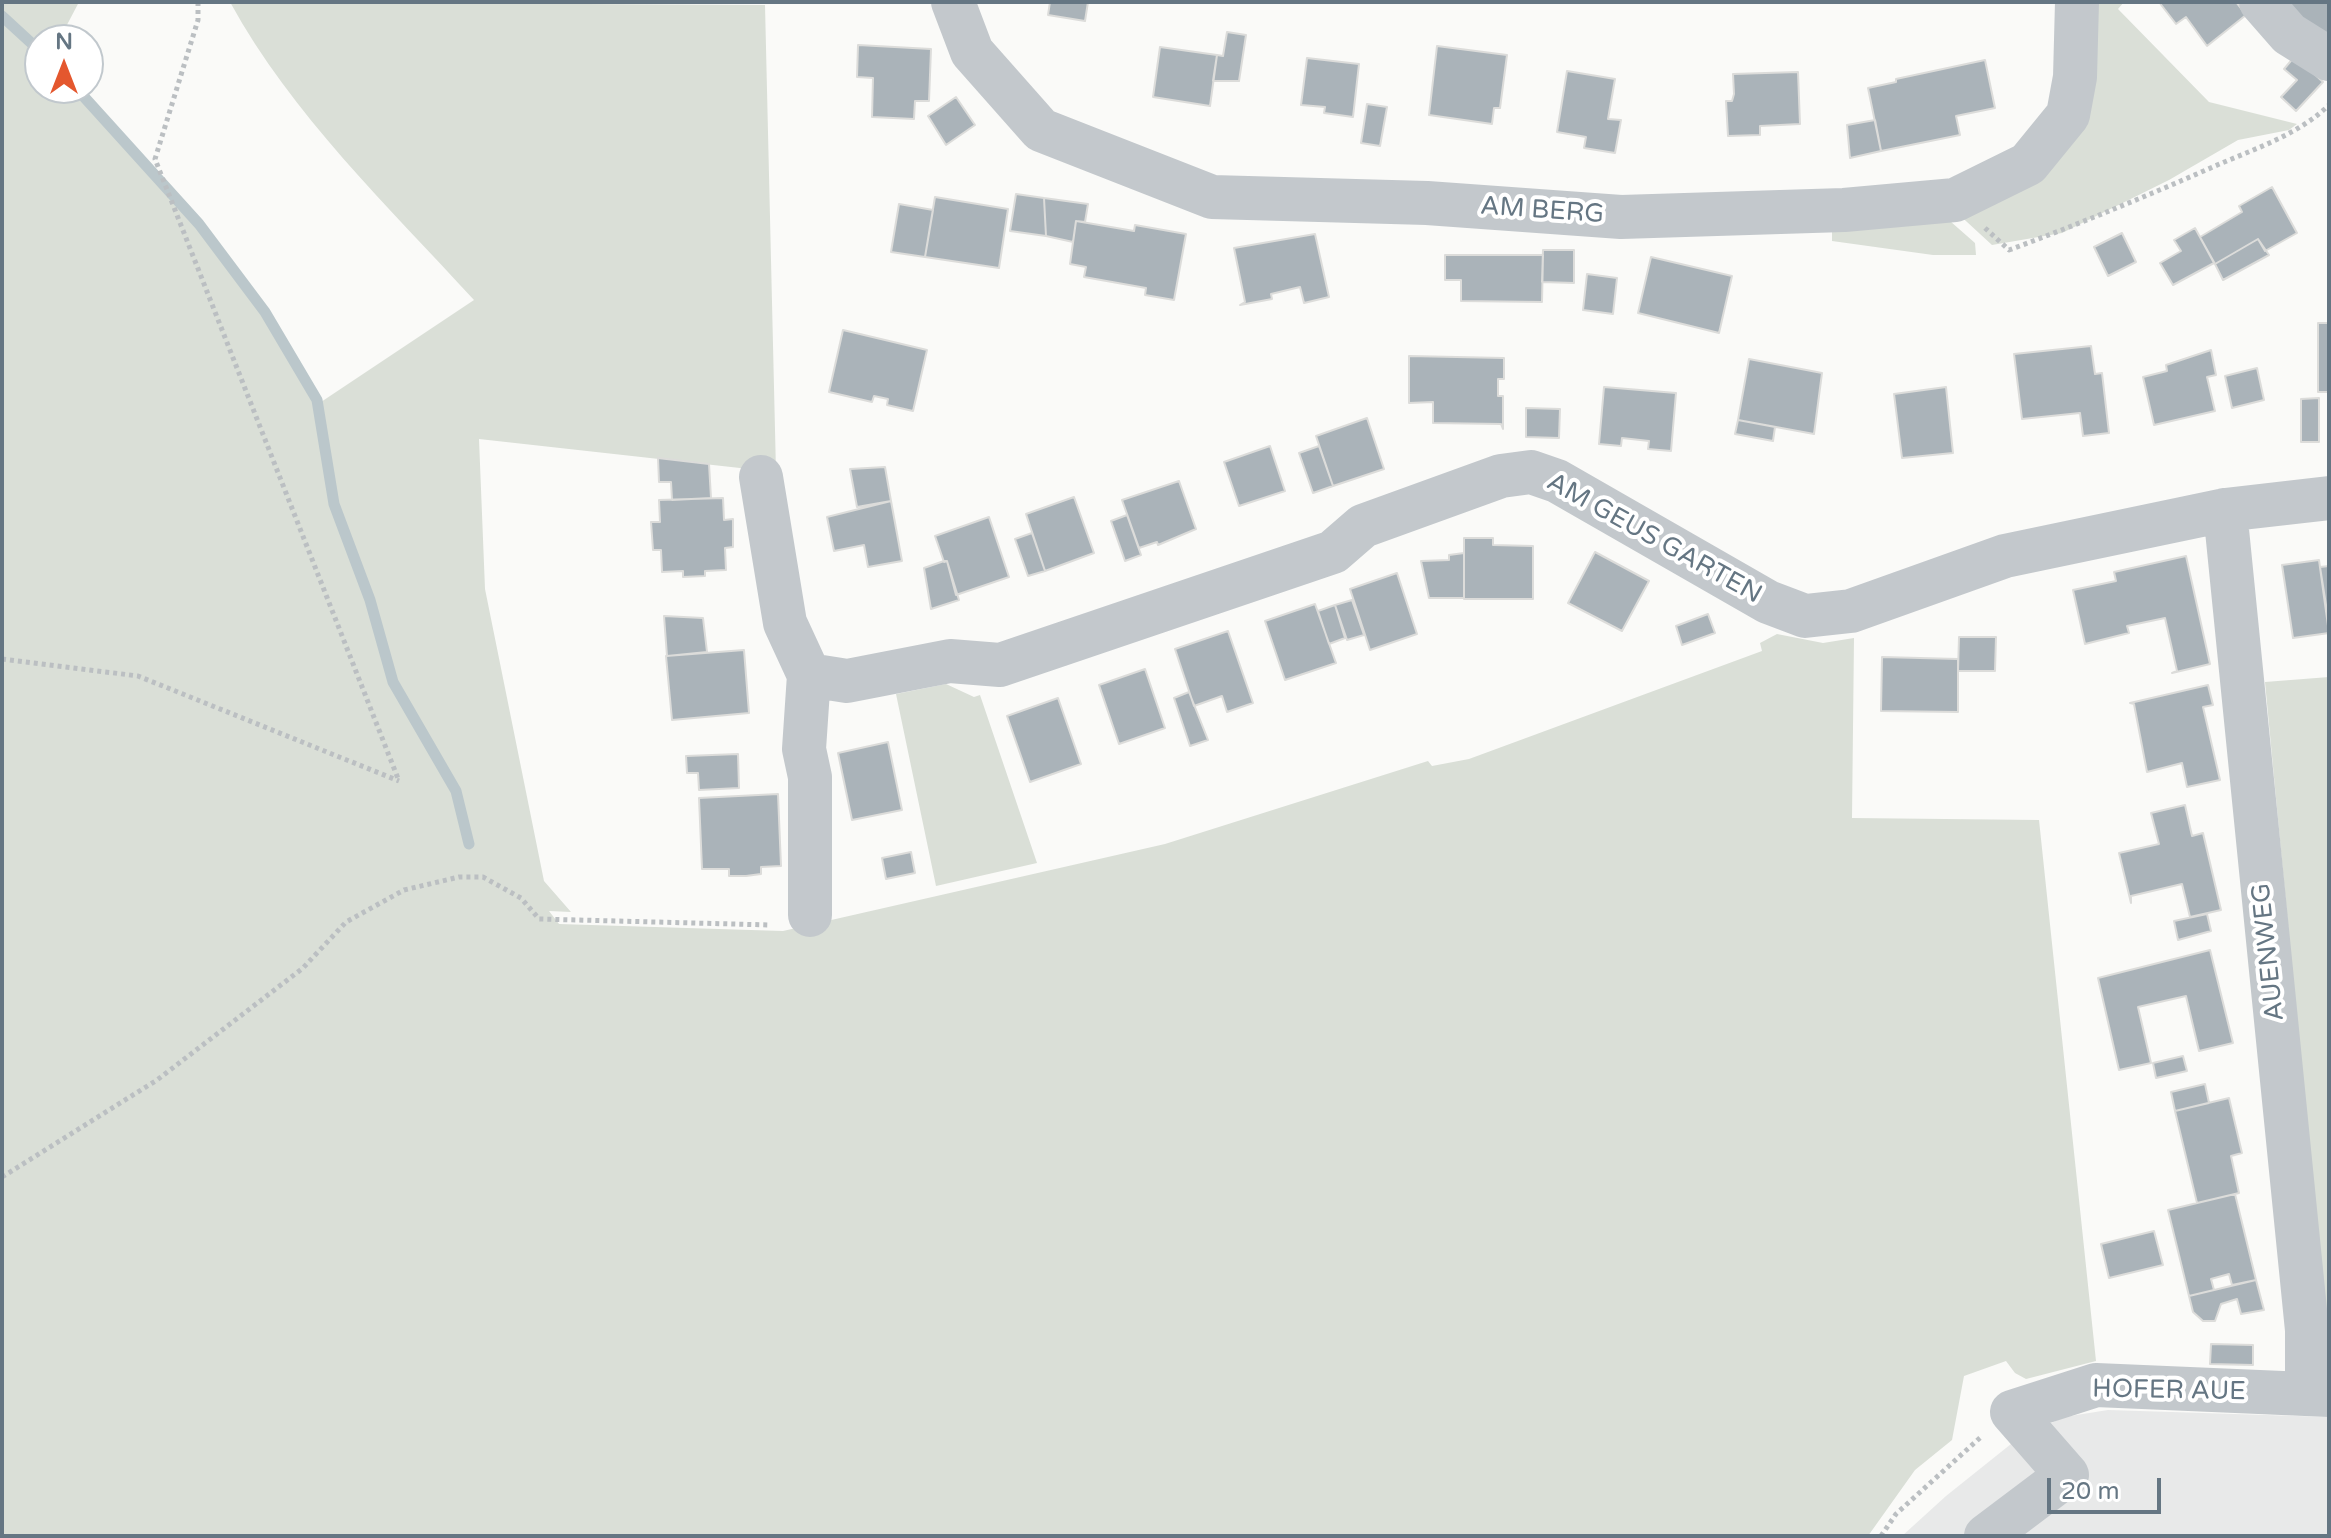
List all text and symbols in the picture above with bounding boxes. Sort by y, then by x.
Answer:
north arrow [24,24,104,104]
text: N [55,29,73,55]
street label: AM BERG [1479,191,1605,231]
street label: AM GEUS GARTEN [1541,467,1767,611]
street label: AUENWEG [2246,882,2292,1022]
street label: HOFER AUE [2092,1374,2246,1408]
scale bar [2051,1462,2165,1512]
text: 20 m [2061,1477,2119,1506]

